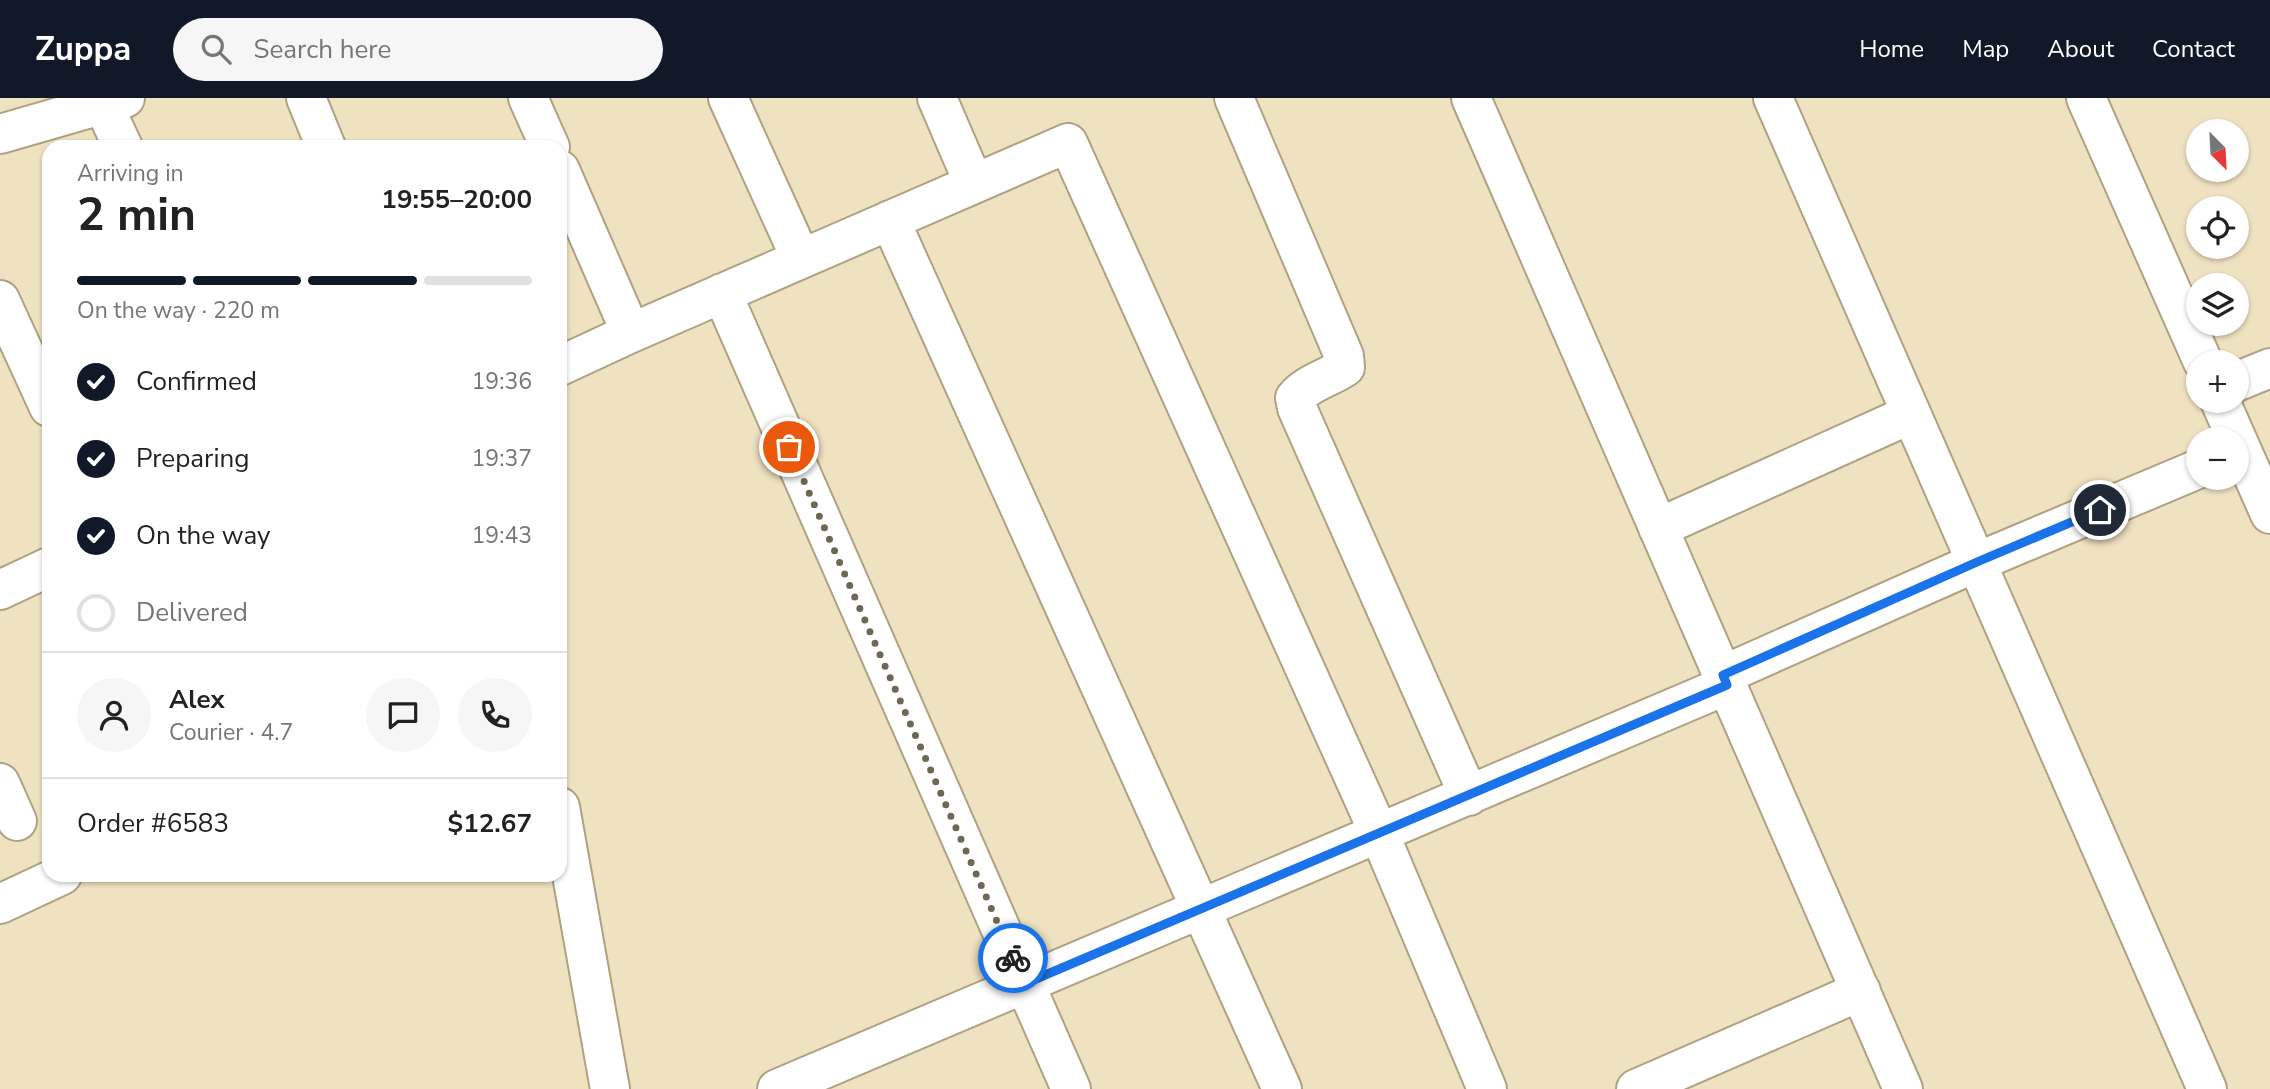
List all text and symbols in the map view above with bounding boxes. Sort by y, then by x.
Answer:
search box [173,18,663,81]
text: Zuppa [35,27,131,72]
icon: search [197,30,235,68]
text: Search here [253,32,391,67]
text: Home [1859,33,1924,65]
text: Map [1962,33,2009,65]
text: About [2047,33,2114,65]
text: Contact [2152,33,2235,65]
north arrow [2186,119,2249,182]
map controls [2186,119,2249,490]
text: Arriving in [77,158,184,189]
text: 19:55–20:00 [381,182,532,217]
text: 2 min [77,183,196,246]
button: locate [2186,196,2249,259]
button: layers [2186,273,2249,336]
text: On the way · 220 m [77,295,280,326]
button: + [2186,350,2249,413]
icon: check [77,363,115,401]
text: Confirmed [136,364,257,399]
text: 19:36 [472,366,532,397]
pin [759,417,819,477]
button: − [2186,427,2249,490]
icon: bag [770,428,808,466]
icon: check [77,440,115,478]
text: Preparing [136,441,249,476]
text: 19:37 [472,443,532,474]
pin [2070,480,2130,540]
icon: home [2081,491,2119,529]
icon: check [77,517,115,555]
text: On the way [136,518,270,553]
text: 19:43 [472,520,532,551]
text: Delivered [136,595,248,630]
button: person [77,678,151,752]
button: chat [366,678,440,752]
button: phone [458,678,532,752]
text: Alex [169,682,225,717]
text: Courier · 4.7 [169,717,293,748]
text: Order #6583 [77,806,229,841]
text: $12.67 [448,806,532,841]
courier [978,923,1048,993]
icon: bike [994,939,1032,977]

